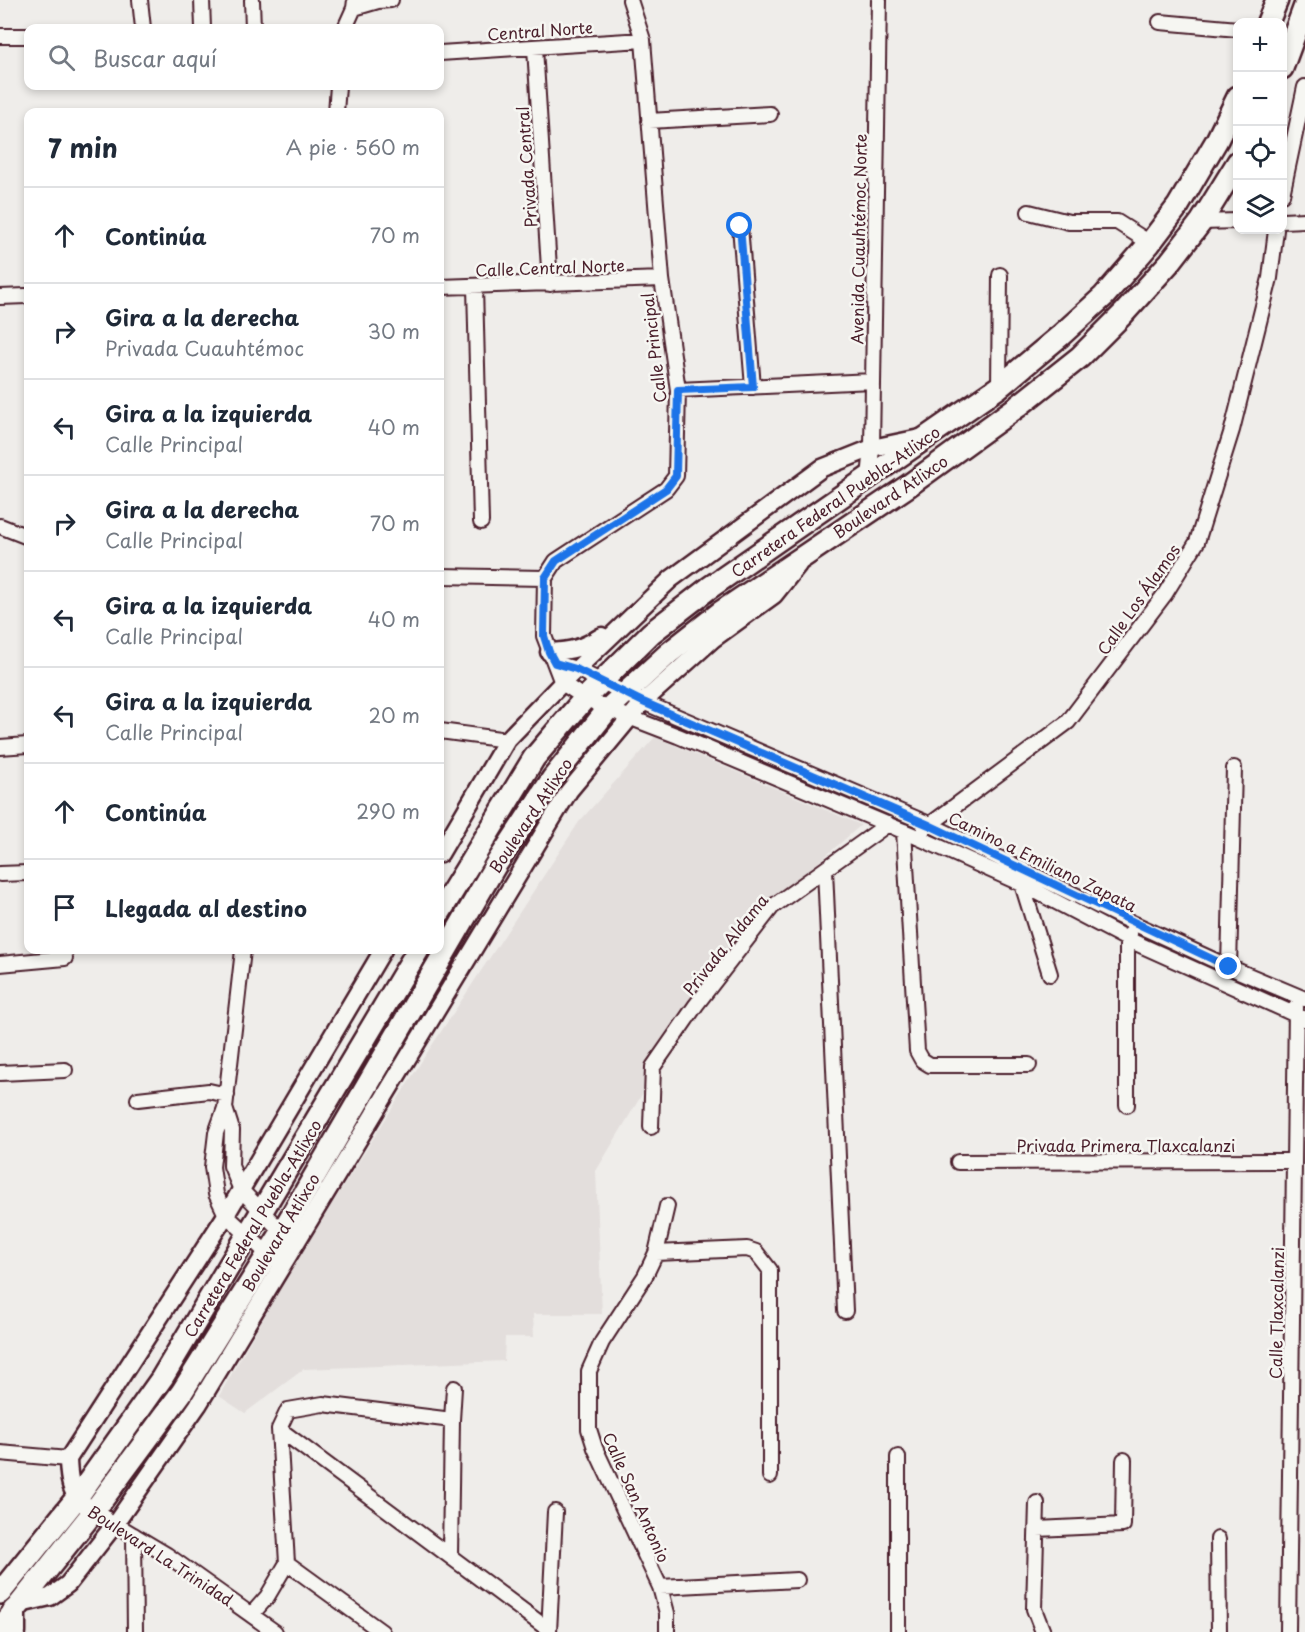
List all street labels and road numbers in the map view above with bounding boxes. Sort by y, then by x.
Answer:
street label: Central Norte [487,14,594,46]
street label: Privada Central [510,106,542,228]
street label: Avenida Cuauhtémoc Norte [844,133,872,345]
street label: Calle Central Norte [475,252,625,282]
street label: Calle Principal [634,292,672,404]
street label: Carretera Federal Puebla-Atlixco [726,419,944,583]
street label: Boulevard Atlixco [828,449,952,543]
street label: Calle Los Álamos [1091,539,1185,659]
street label: Boulevard Atlixco [483,753,577,877]
street label: Camino a Emiliano Zapata [945,805,1141,917]
street label: Privada Aldama [677,888,773,1000]
street label: Carretera Federal Puebla-Atlixco [177,1114,327,1342]
street label: Privada Primera Tlaxcalanzi [1017,1133,1235,1157]
street label: Boulevard Atlixco [235,1168,325,1296]
street label: Calle Tlaxcalanzi [1263,1247,1289,1379]
street label: Calle San Antonio [598,1428,676,1566]
street label: Boulevard La Trinidad [84,1499,239,1611]

